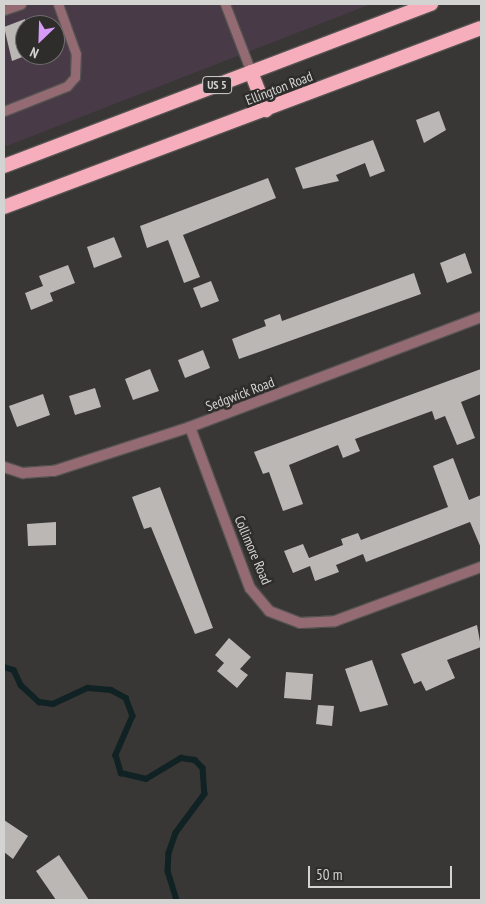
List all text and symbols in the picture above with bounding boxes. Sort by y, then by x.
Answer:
north arrow [15,15,65,65]
text: N [27,43,41,63]
street label: Ellington Road [243,68,315,108]
road number: US 5 [202,76,232,94]
street label: Sedgwick Road [203,373,277,415]
street label: Collimore Road [231,513,275,587]
scale bar [310,856,454,888]
text: 50 m [316,865,342,884]

